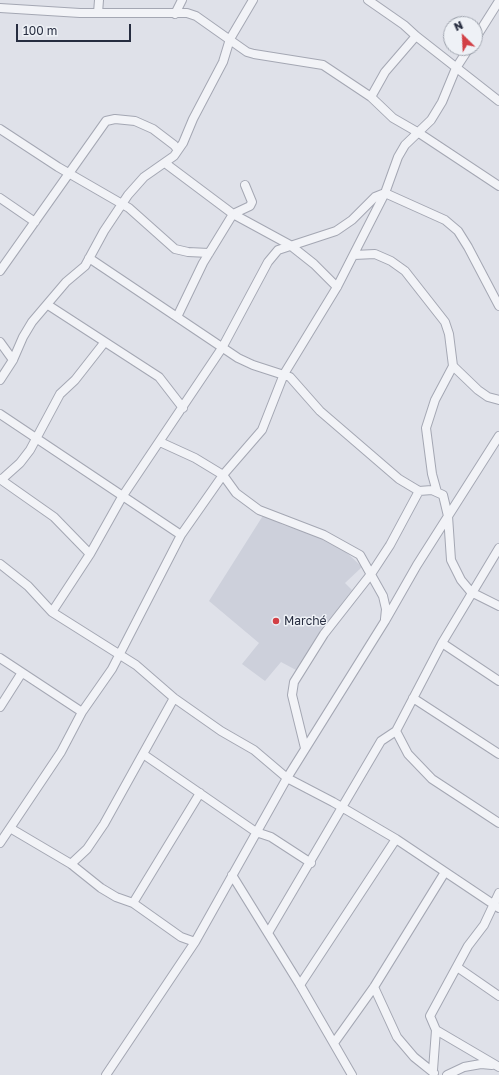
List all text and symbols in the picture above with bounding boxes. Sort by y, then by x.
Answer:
scale bar [18,16,133,42]
north arrow [443,16,483,56]
text: N [452,18,465,33]
text: 100 m [23,23,57,38]
place label: Marché [284,614,327,628]
marker: Marché [271,616,281,626]

